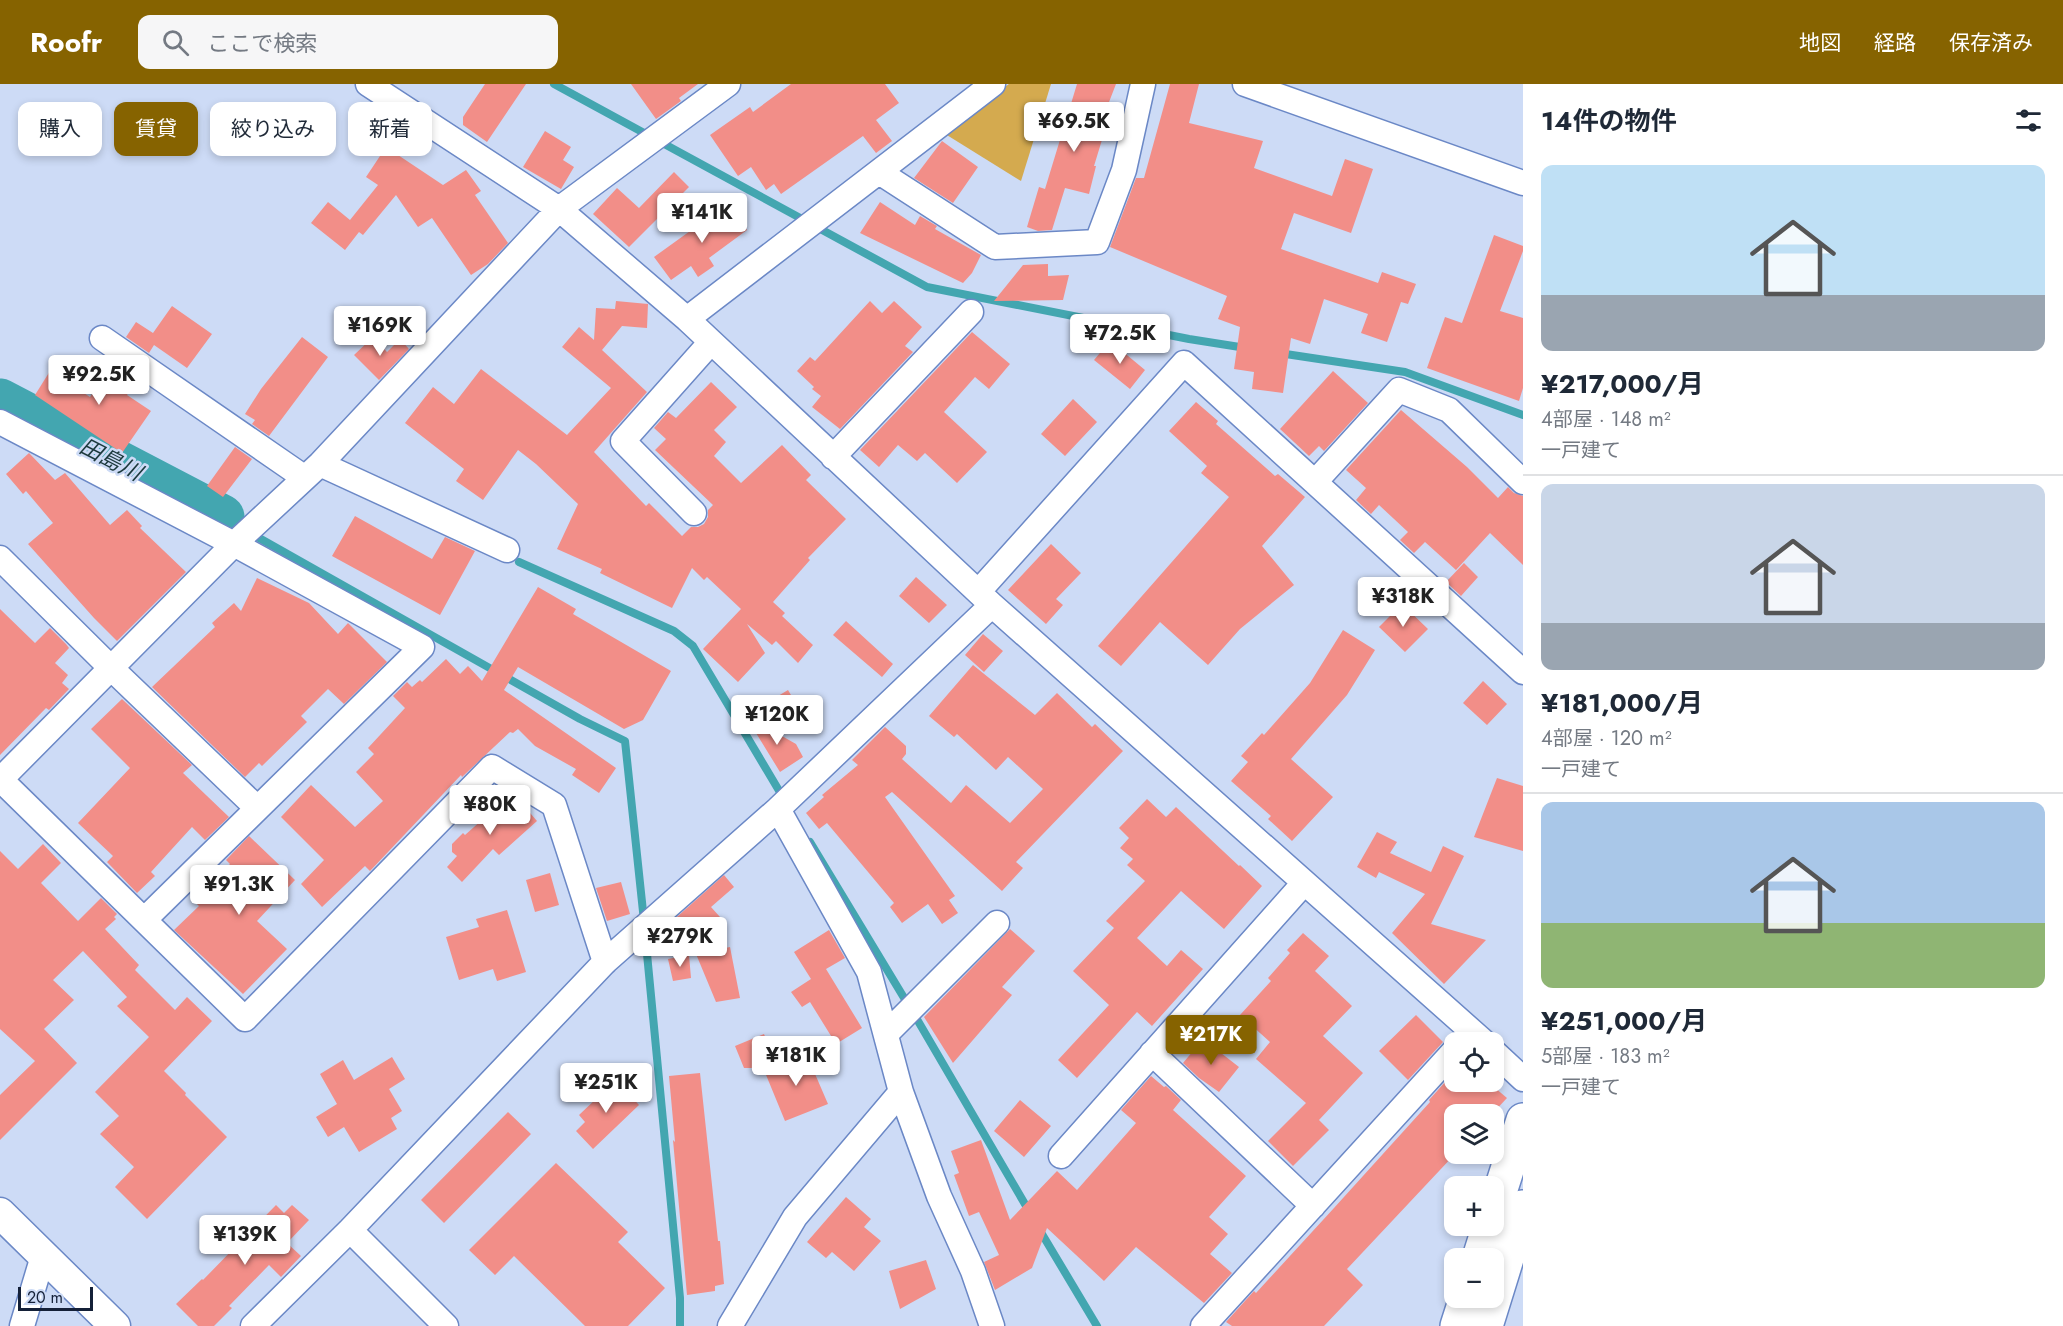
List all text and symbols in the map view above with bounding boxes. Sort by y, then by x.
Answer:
search box [138,15,558,69]
text: Roofr [30,22,102,63]
icon: search [159,26,192,59]
text: ここで検索 [207,27,317,59]
text: 地図 [1799,28,1841,58]
text: 経路 [1874,28,1916,58]
text: 保存済み [1949,28,2033,58]
chip: 購入 [18,102,102,156]
chip: 賃貸 [114,102,198,156]
chip: 絞り込み [210,102,336,156]
chip: 新着 [348,102,432,156]
pin: ¥69.5K [1025,102,1123,153]
text: 14件の物件 [1541,102,1676,140]
icon: filters [2012,104,2045,137]
text: ¥69.5K [1038,107,1110,136]
pin: ¥141K [660,193,744,244]
text: ¥141K [671,198,733,227]
icon: home [1739,204,1847,312]
pin: ¥169K [338,306,422,357]
text: ¥169K [348,311,412,340]
pin: ¥72.5K [1071,314,1169,365]
text: ¥72.5K [1084,319,1156,348]
pin: ¥92.5K [50,355,148,406]
text: ¥92.5K [62,360,136,389]
text: ¥217,000/月 [1541,365,1704,403]
text: 4部屋 · 148 m² [1541,405,1671,434]
water label: 田島川 [74,430,149,489]
text: 一戸建て [1541,436,1621,465]
icon: home [1739,523,1847,631]
pin: ¥318K [1361,577,1445,628]
text: ¥318K [1372,582,1434,611]
text: ¥181,000/月 [1541,684,1703,722]
pin: ¥120K [735,695,819,746]
text: ¥120K [745,700,809,729]
text: 4部屋 · 120 m² [1541,724,1672,753]
text: 一戸建て [1541,755,1621,784]
pin: ¥80K [454,785,526,836]
text: ¥80K [463,790,517,819]
icon: home [1739,841,1847,949]
pin: ¥91.3K [190,865,288,916]
text: ¥91.3K [204,870,274,899]
pin: ¥279K [638,917,722,968]
text: ¥279K [647,922,713,951]
text: ¥251,000/月 [1541,1002,1707,1040]
pin: ¥217K [1169,1015,1253,1066]
text: ¥217K [1180,1020,1242,1049]
map controls [1444,1032,1504,1308]
button: locate [1444,1032,1504,1092]
pin: ¥181K [754,1036,838,1087]
text: ¥181K [766,1041,826,1070]
text: 5部屋 · 183 m² [1541,1042,1670,1071]
pin: ¥251K [564,1063,648,1114]
text: ¥251K [574,1068,638,1097]
text: 一戸建て [1541,1073,1621,1102]
button: layers [1444,1104,1504,1164]
button: + [1444,1176,1504,1236]
pin: ¥139K [203,1215,287,1266]
text: ¥139K [213,1220,277,1249]
button: − [1444,1248,1504,1308]
scale bar [18,1284,93,1312]
text: 20 m [27,1286,63,1309]

